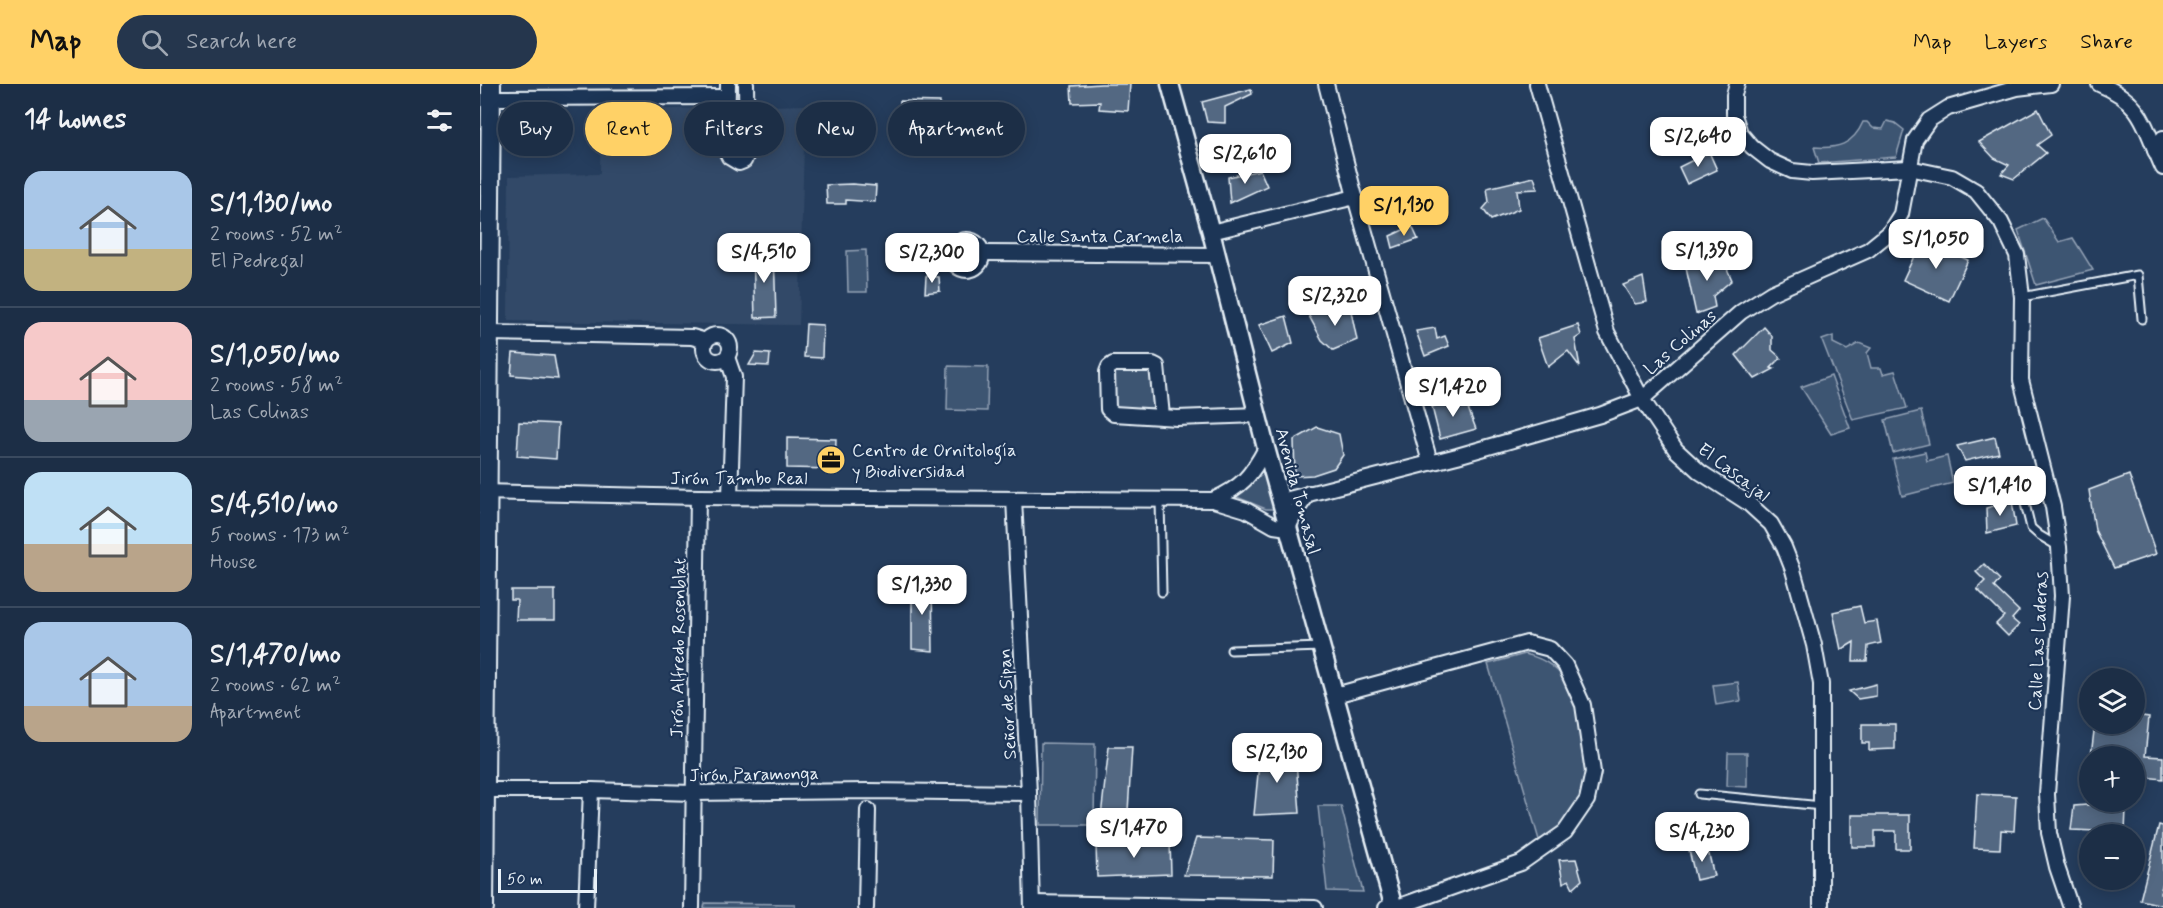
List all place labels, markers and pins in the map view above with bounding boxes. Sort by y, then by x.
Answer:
pin: S/2,640 [1643,117,1753,168]
pin: S/2,610 [1190,134,1300,185]
pin: S/1,130 [1349,186,1459,237]
pin: S/1,050 [1881,219,1991,270]
pin: S/1,390 [1652,231,1762,282]
pin: S/4,510 [709,233,819,284]
pin: S/2,300 [877,233,987,284]
pin: S/2,320 [1280,276,1390,327]
pin: S/1,420 [1398,367,1508,418]
place label: Centro de Ornitología y Biodiversidad [852,439,1016,484]
office icon: Centro de Ornitología y Biodiversidad [815,444,847,476]
pin: S/1,410 [1945,466,2055,517]
pin: S/1,330 [867,565,977,616]
pin: S/2,130 [1222,733,1332,784]
pin: S/1,470 [1079,808,1189,859]
pin: S/4,230 [1647,812,1757,863]

